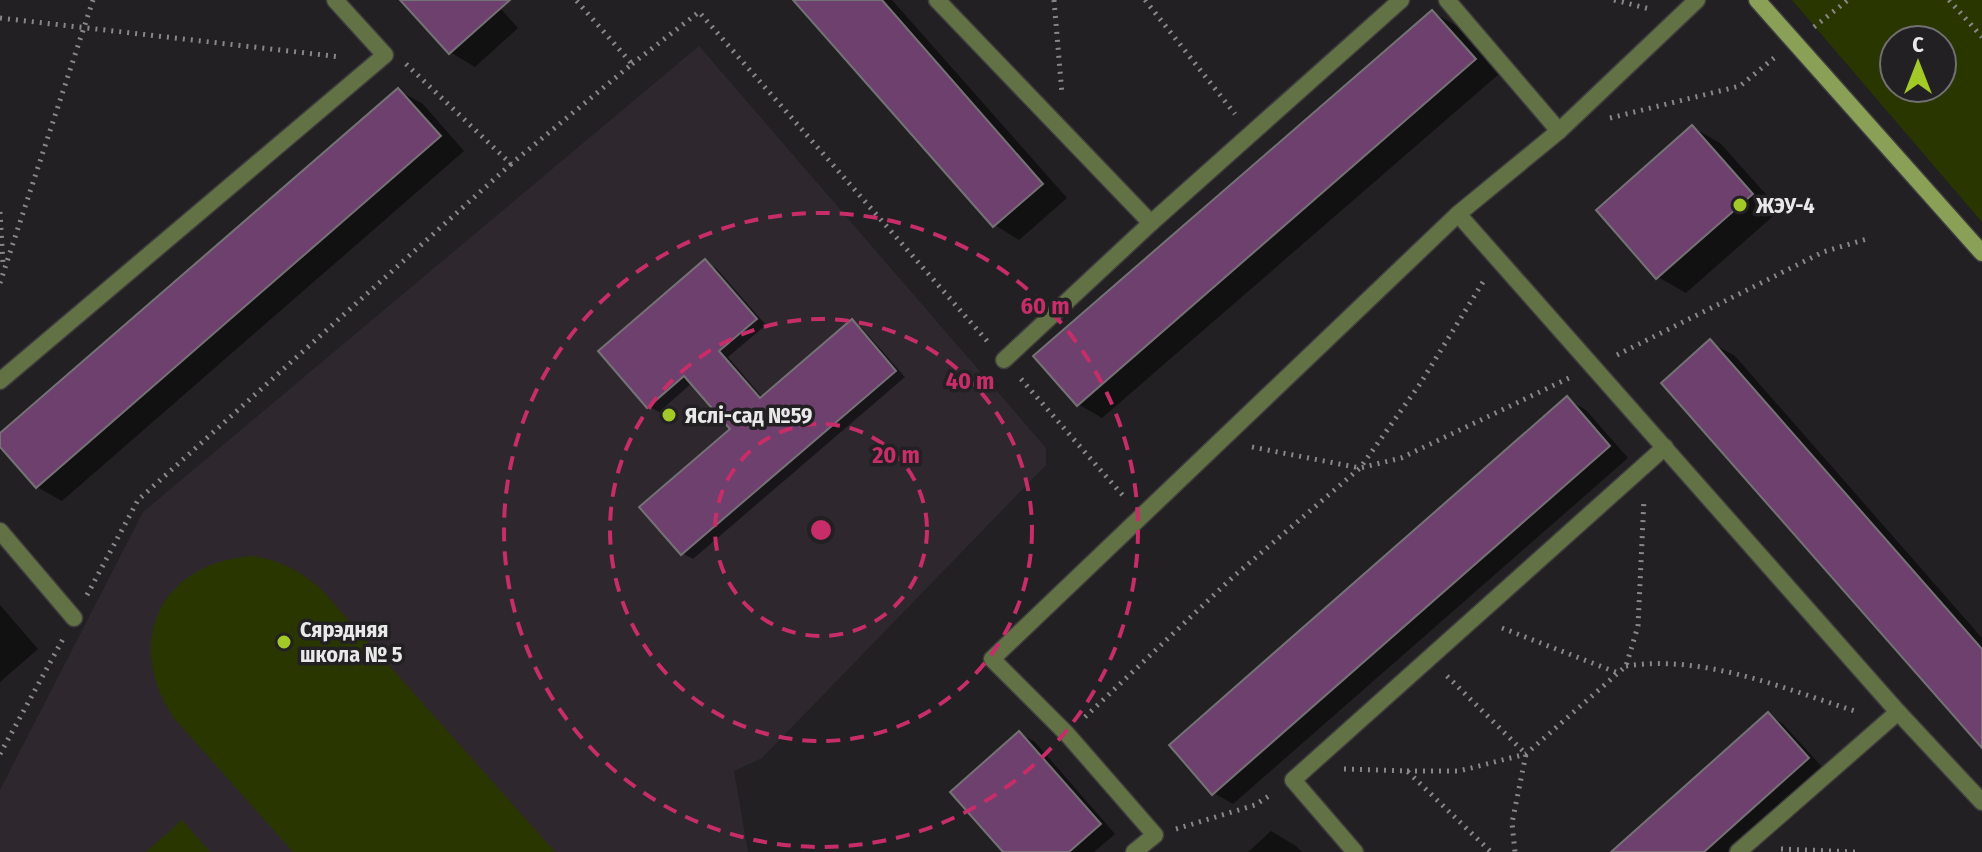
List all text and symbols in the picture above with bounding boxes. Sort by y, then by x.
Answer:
north arrow [1878,24,1958,104]
text: С [1912,31,1924,58]
place label: ЖЭУ-4 [1755,192,1814,219]
marker: ЖЭУ-4 [1731,196,1749,214]
text: 60 m [1021,292,1069,320]
text: 40 m [946,367,994,395]
place label: Яслі-сад №59 [685,402,813,429]
marker: Яслі-сад №59 [660,406,678,424]
text: 20 m [871,441,920,469]
centre of rings [807,516,835,544]
place label: Сярэдняя школа № 5 [300,616,403,668]
marker: Сярэдняя школа № 5 [275,633,293,651]

